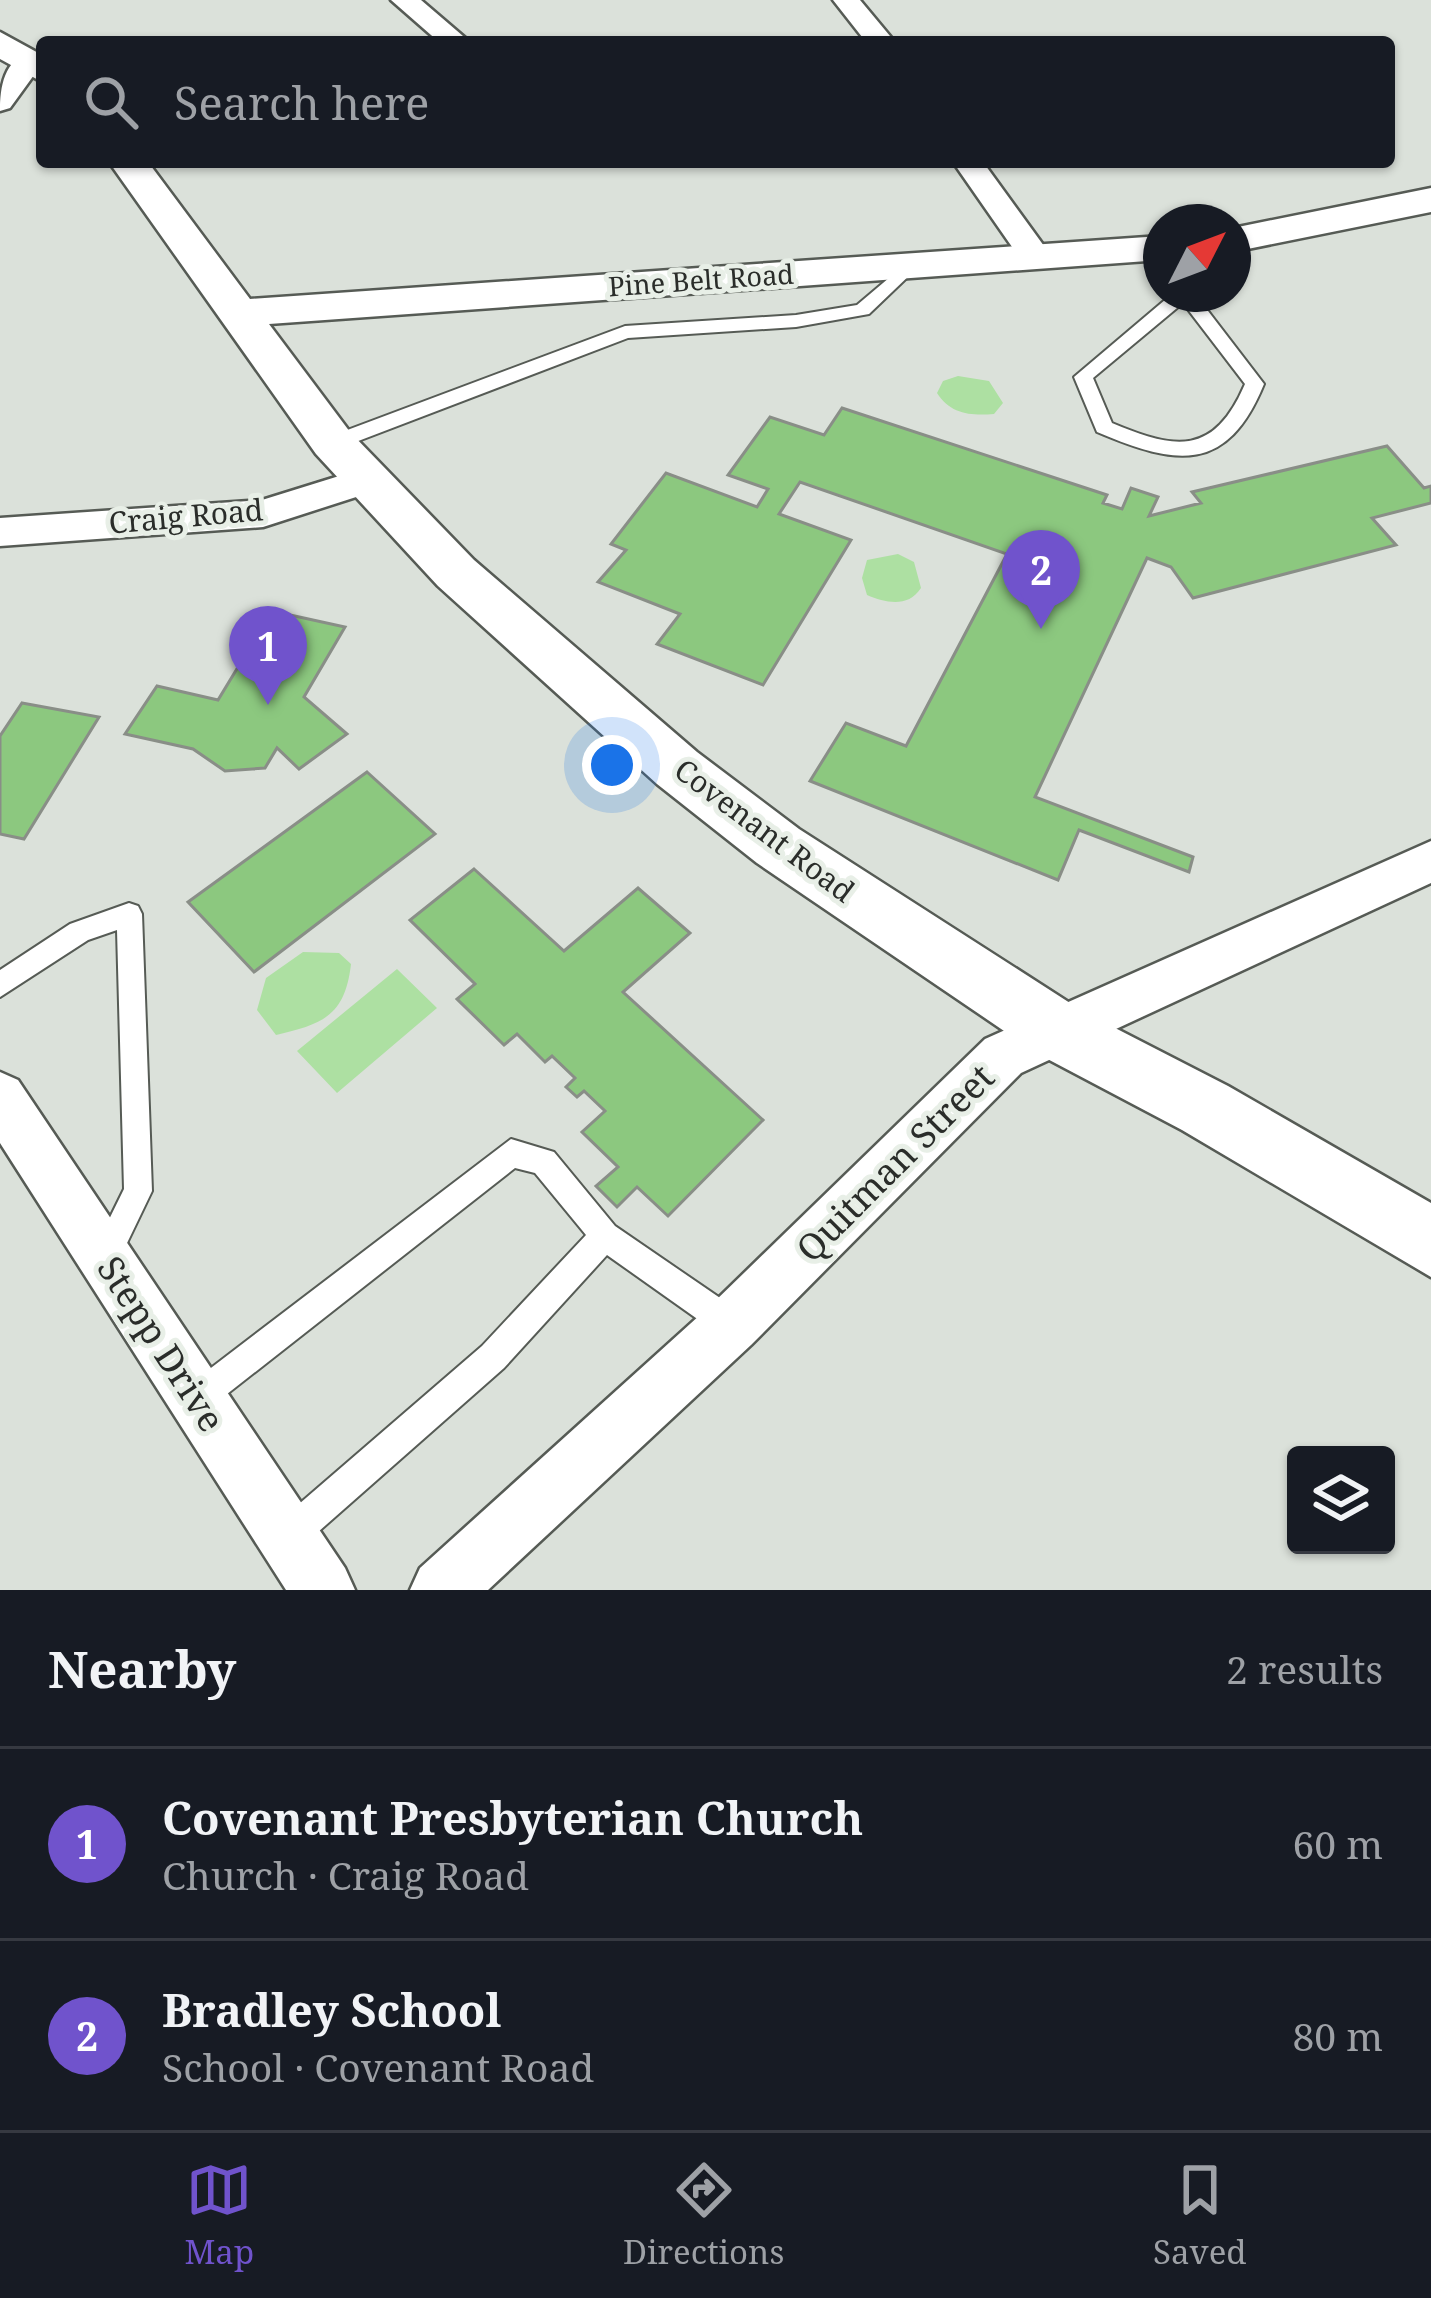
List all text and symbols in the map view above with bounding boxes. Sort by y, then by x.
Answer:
search box [36,36,1395,168]
icon: search [78,69,144,135]
text: Search here [174,72,429,133]
north arrow [1143,204,1251,312]
street label: Pine Belt Road [607,255,795,304]
street label: Craig Road [107,488,265,543]
pin: 2 [1002,530,1080,629]
pin: 1 [229,606,307,705]
your location [582,735,642,795]
street label: Covenant Road [667,749,863,911]
street label: Quitman Street [785,1053,1004,1272]
street label: Stepp Drive [86,1247,236,1441]
map controls [1287,1446,1395,1554]
button: layers [1287,1446,1395,1554]
text: Nearby [48,1633,236,1703]
text: 2 results [1226,1642,1383,1695]
text: Covenant Presbyterian Church [162,1787,863,1848]
text: 1 [76,1817,98,1870]
text: 60 m [1292,1817,1383,1870]
text: Church · Craig Road [162,1848,529,1901]
text: Bradley School [162,1979,501,2040]
text: 2 [76,2009,98,2062]
text: 80 m [1292,2009,1383,2062]
text: School · Covenant Road [162,2040,594,2093]
tab: Map [184,2157,254,2274]
tab: Directions [623,2157,784,2274]
tab: Saved [1153,2157,1247,2274]

